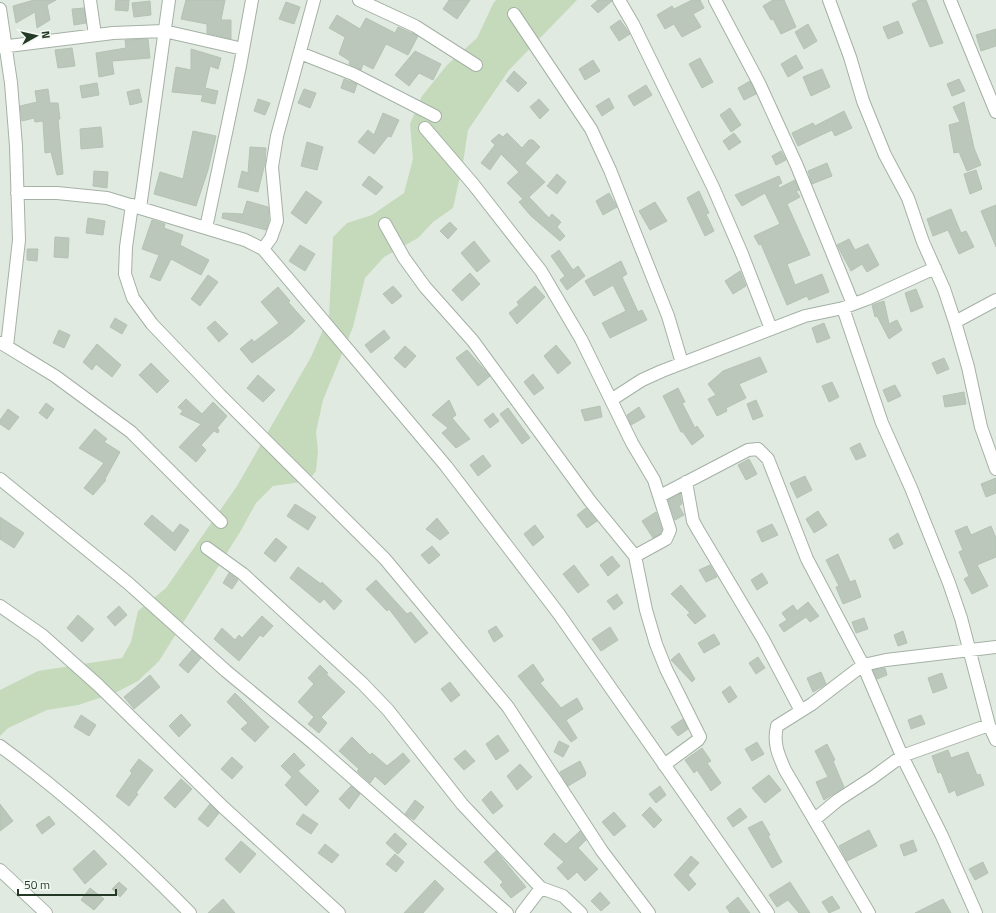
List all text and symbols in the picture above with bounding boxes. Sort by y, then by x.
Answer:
north arrow [16,16,56,56]
text: N [37,30,54,39]
scale bar [18,871,116,897]
text: 50 m [24,875,50,894]

